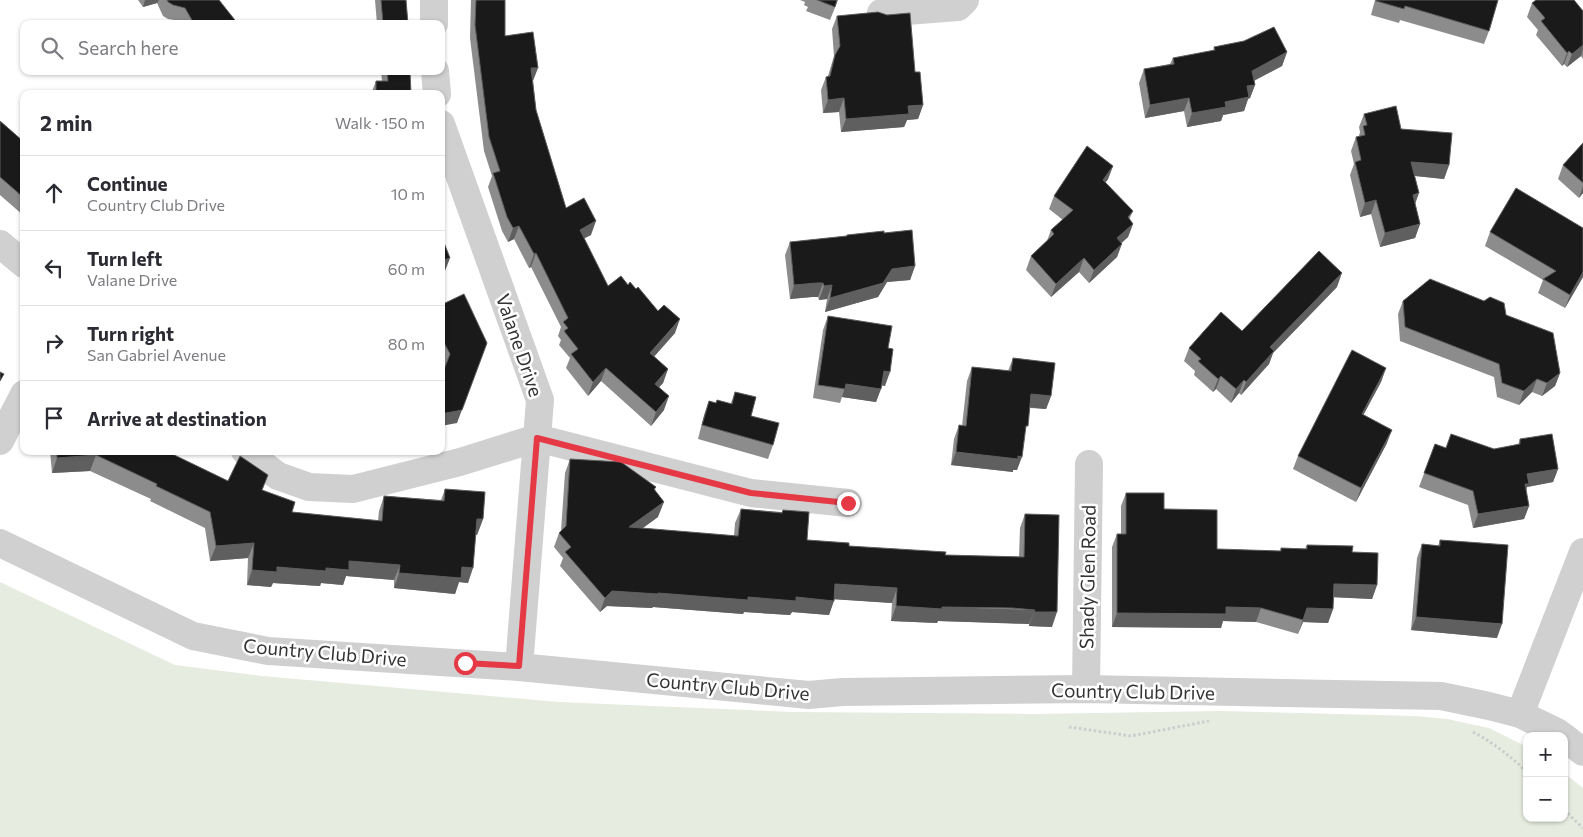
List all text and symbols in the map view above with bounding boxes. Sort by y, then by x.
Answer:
search box [20,20,445,75]
icon: search [38,34,66,62]
text: Search here [78,36,178,59]
text: 2 min [40,110,92,135]
text: Walk · 150 m [335,113,425,132]
text: Continue [87,172,167,195]
icon: ahead [40,179,68,207]
text: 10 m [391,184,425,203]
text: Country Club Drive [87,195,225,214]
text: Turn left [87,247,162,270]
icon: left [40,254,68,282]
text: 60 m [388,259,425,278]
text: Valane Drive [87,270,177,289]
street label: Valane Drive [492,291,548,399]
text: Turn right [87,322,174,345]
icon: right [40,329,68,357]
text: 80 m [388,334,425,353]
text: San Gabriel Avenue [87,345,226,364]
icon: arrive [40,404,68,432]
text: Arrive at destination [87,407,267,430]
route end [837,492,860,515]
street label: Shady Glen Road [1074,505,1100,649]
street label: Country Club Drive [242,633,408,671]
route start [454,652,477,675]
street label: Country Club Drive [645,667,811,705]
street label: Country Club Drive [1051,678,1215,704]
map controls [1523,732,1568,822]
button: + [1523,732,1568,777]
button: − [1523,777,1568,822]

